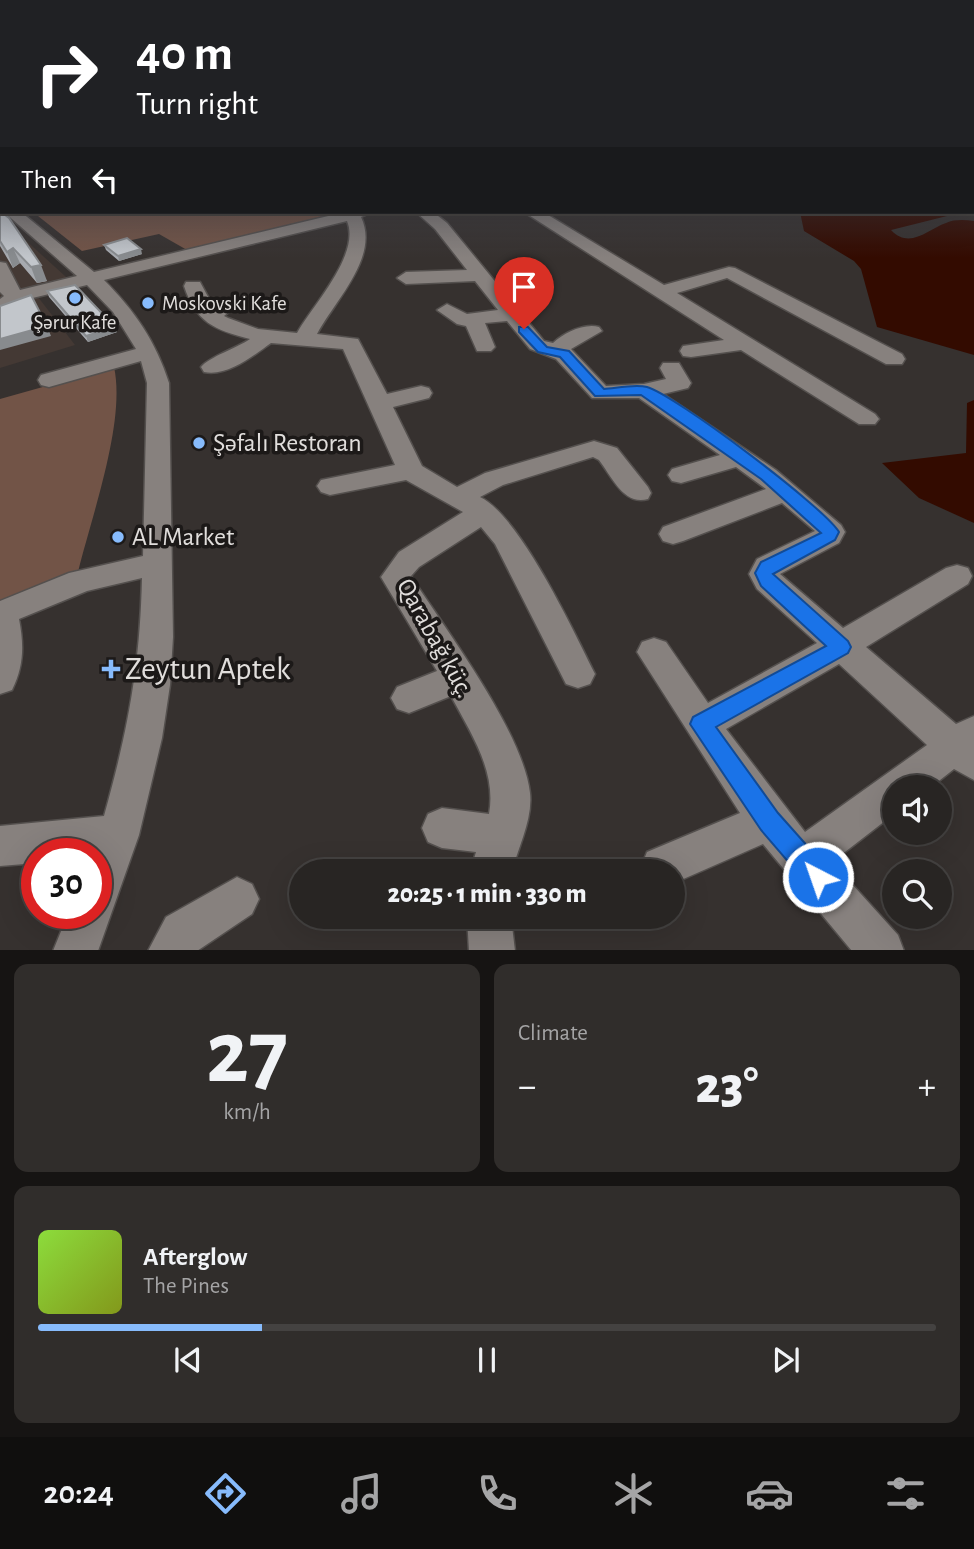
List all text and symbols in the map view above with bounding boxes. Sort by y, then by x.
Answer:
icon: right [21,28,112,119]
text: 40 m [136,30,233,79]
text: Turn right [136,88,258,120]
icon: left [86,161,124,199]
text: Then [21,167,72,193]
pin [494,257,554,329]
icon: arrive [505,268,543,306]
marker: Şərur Kafe [67,290,83,306]
place label: Moskovski Kafe [162,293,287,314]
marker: Moskovski Kafe [140,295,156,311]
place label: Şərur Kafe [34,312,116,333]
place label: Şəfalı Restoran [213,430,362,456]
marker: Şəfalı Restoran [191,435,207,451]
place label: AL Market [132,524,234,550]
marker: AL Market [110,529,126,545]
street label: Qarabağ küç. [392,574,478,702]
place label: Zeytun Aptek [125,653,291,685]
marker: Zeytun Aptek [103,661,119,677]
map controls [882,775,952,929]
button: sound [882,775,952,845]
speed limit sign: 30 [21,838,112,929]
position arrow [781,840,855,914]
button: search [882,859,952,929]
text: 20:25 · 1 min · 330 m [387,881,587,907]
text: 27 [206,1008,288,1099]
text: Climate [518,1022,588,1045]
text: 23° [696,1060,758,1112]
text: − [518,1068,536,1106]
text: + [918,1068,936,1106]
text: km/h [223,1101,271,1124]
text: Afterglow [143,1244,247,1270]
text: The Pines [143,1275,229,1298]
icon: previous [169,1341,207,1379]
icon: pause [468,1341,506,1379]
icon: next [767,1341,805,1379]
icon: directions [201,1469,250,1518]
icon: music [337,1469,386,1518]
icon: phone [473,1469,522,1518]
icon: climate [609,1469,658,1518]
icon: car [745,1469,794,1518]
icon: filters [881,1469,930,1518]
text: 20:24 [44,1477,114,1509]

